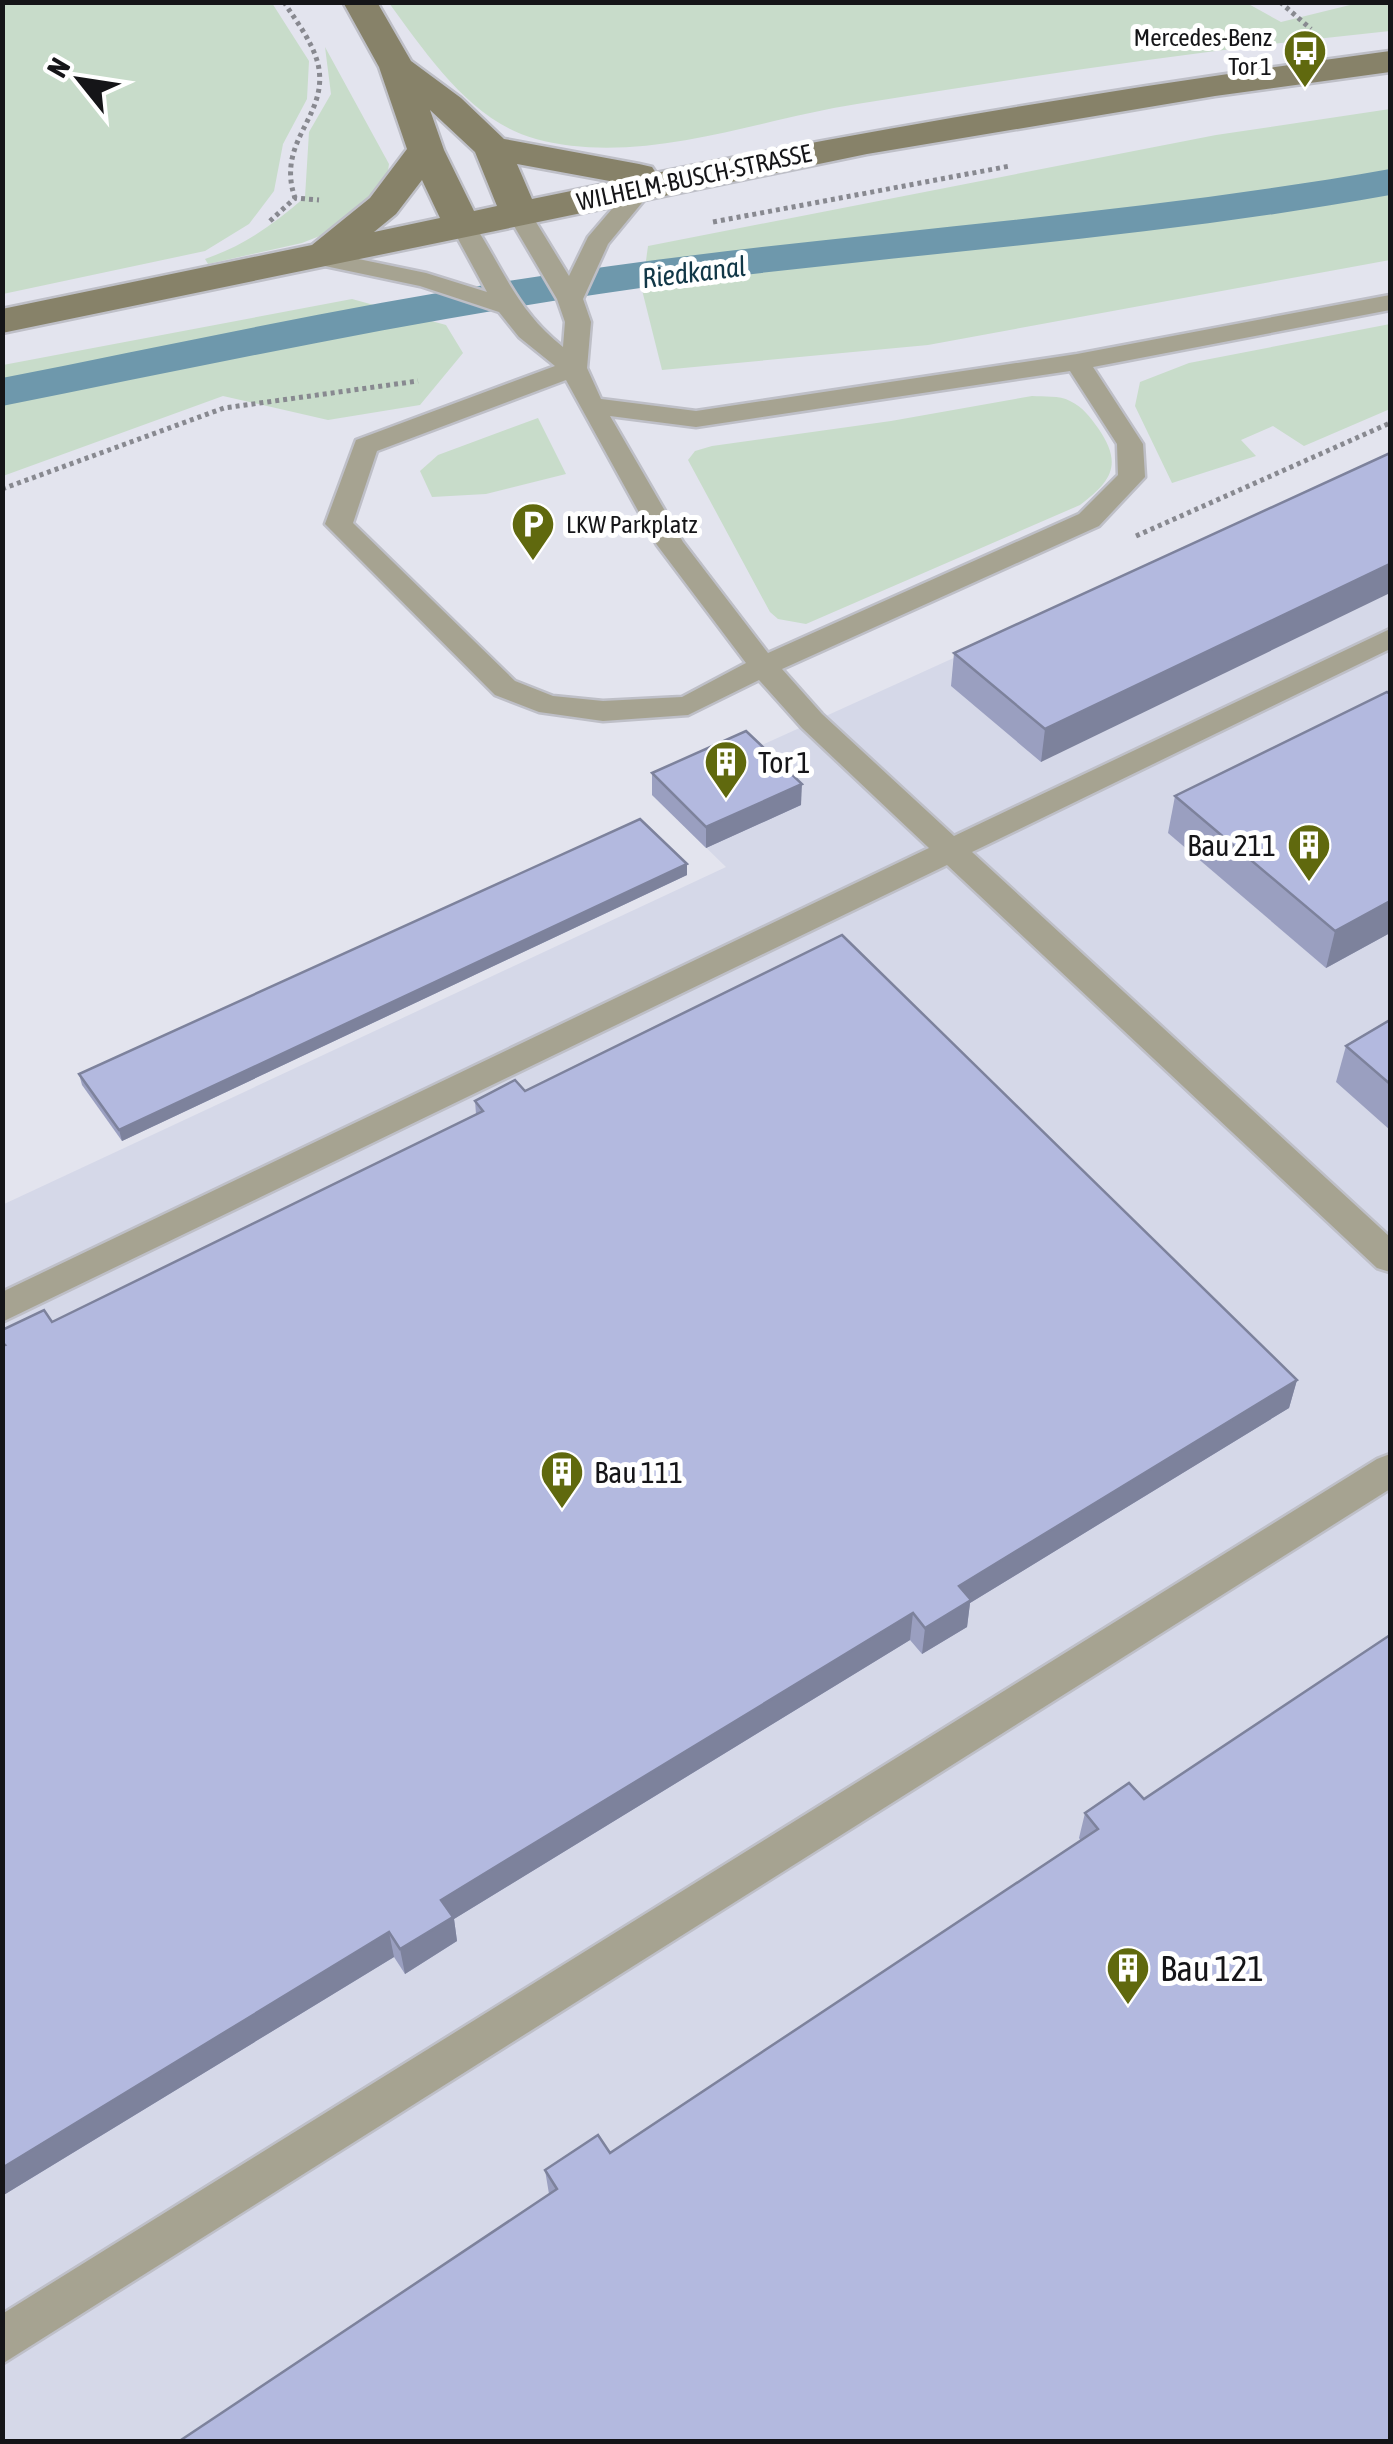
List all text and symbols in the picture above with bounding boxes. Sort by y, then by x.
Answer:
place label: Mercedes-Benz Tor 1 [1133,23,1272,80]
bus stop icon: Mercedes-Benz Tor 1 [1282,28,1328,89]
north arrow [30,30,130,130]
text: N [40,52,76,83]
street label: WILHELM-BUSCH-STRASSE [574,138,814,216]
water label: Riedkanal [640,250,748,294]
parking icon: LKW Parkplatz [510,501,556,562]
place label: LKW Parkplatz [566,510,698,538]
building icon: Tor 1 [703,739,749,800]
place label: Tor 1 [758,745,811,779]
building icon: Bau 211 [1286,822,1332,883]
place label: Bau 211 [1187,828,1276,862]
building icon: Bau 111 [539,1449,585,1510]
place label: Bau 111 [594,1455,683,1489]
building icon: Bau 121 [1105,1945,1151,2006]
place label: Bau 121 [1160,1948,1264,1988]

